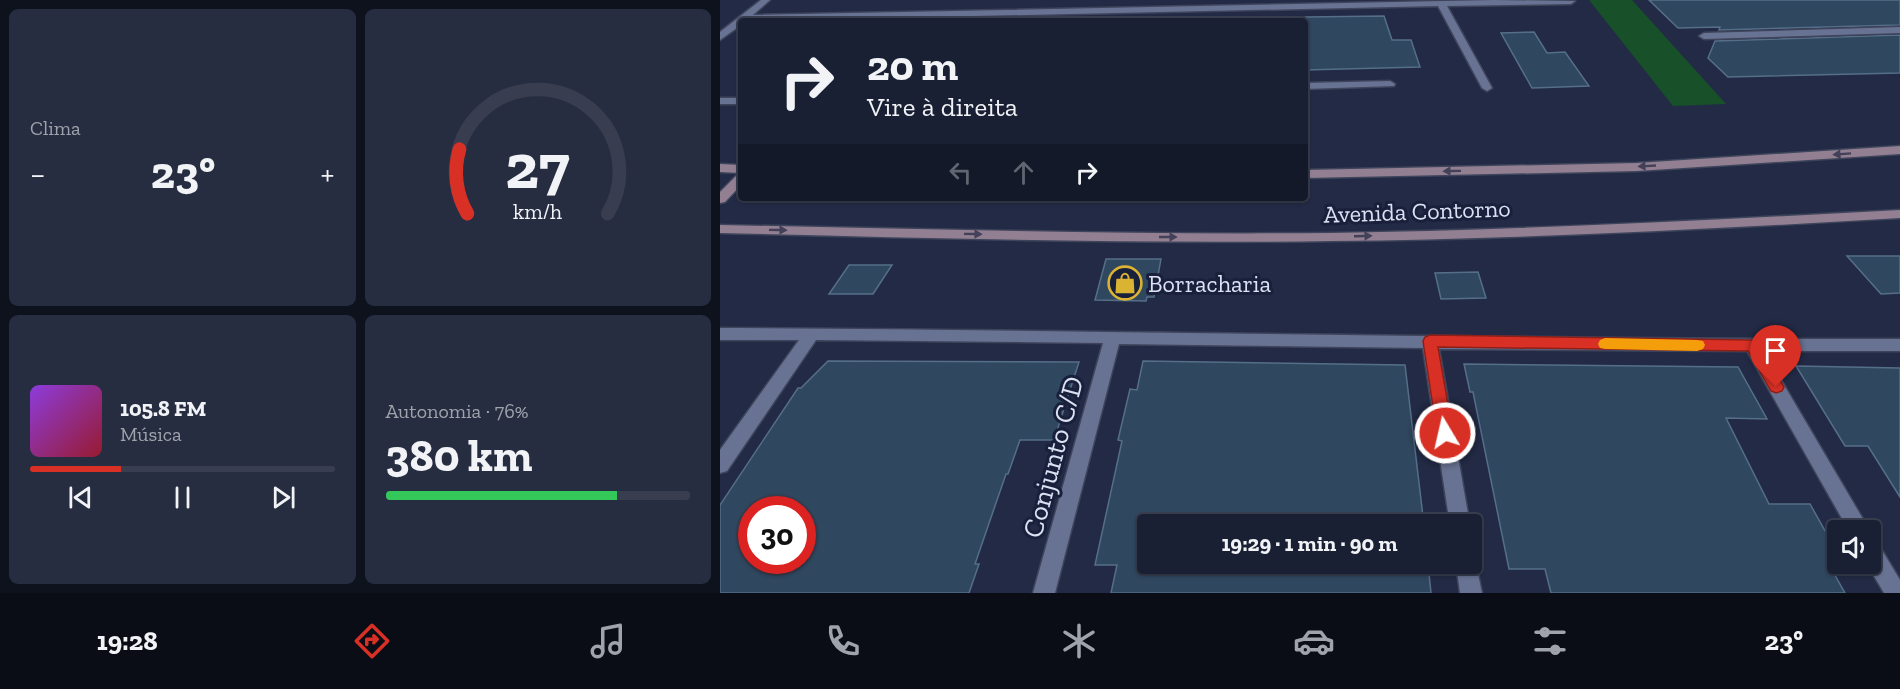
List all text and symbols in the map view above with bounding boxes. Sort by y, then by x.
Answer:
text: 20 m [867,40,958,91]
icon: right [768,42,846,120]
text: Vire à direita [867,91,1018,123]
text: Clima [30,116,81,140]
text: 27 [506,129,570,204]
text: 23° [151,146,215,200]
one-way arrow [1832,150,1851,159]
text: − [30,154,45,193]
text: + [321,154,334,193]
icon: left [944,156,977,189]
icon: ahead [1007,156,1040,189]
icon: right [1070,156,1103,189]
one-way arrow [1637,162,1656,171]
one-way arrow [1443,166,1462,176]
street label: Avenida Contorno [1323,193,1511,229]
text: km/h [513,200,562,225]
one-way arrow [769,225,788,235]
one-way arrow [964,229,983,239]
one-way arrow [1354,231,1373,240]
one-way arrow [1159,232,1178,242]
shop icon: Borracharia [1107,265,1143,301]
place label: Borracharia [1148,269,1271,298]
pin [1750,325,1801,387]
icon: arrive [1759,334,1792,367]
street label: Conjunto C/D [1016,373,1090,541]
text: 105.8 FM [120,395,206,422]
text: Autonomia · 76% [386,399,529,423]
position arrow [1413,401,1477,465]
text: Música [120,422,182,446]
text: 380 km [386,429,532,483]
icon: previous [64,481,97,514]
icon: pause [166,481,199,514]
icon: next [267,481,300,514]
speed limit sign: 30 [738,496,816,574]
map controls [1827,520,1881,574]
button: sound [1827,520,1881,574]
text: 19:29 · 1 min · 90 m [1221,530,1398,557]
icon: directions [351,620,393,662]
icon: music [587,620,629,662]
icon: phone [822,620,864,662]
icon: climate [1058,620,1100,662]
icon: car [1293,620,1335,662]
icon: filters [1529,620,1571,662]
text: 19:28 [97,625,158,657]
text: 23° [1764,625,1803,657]

